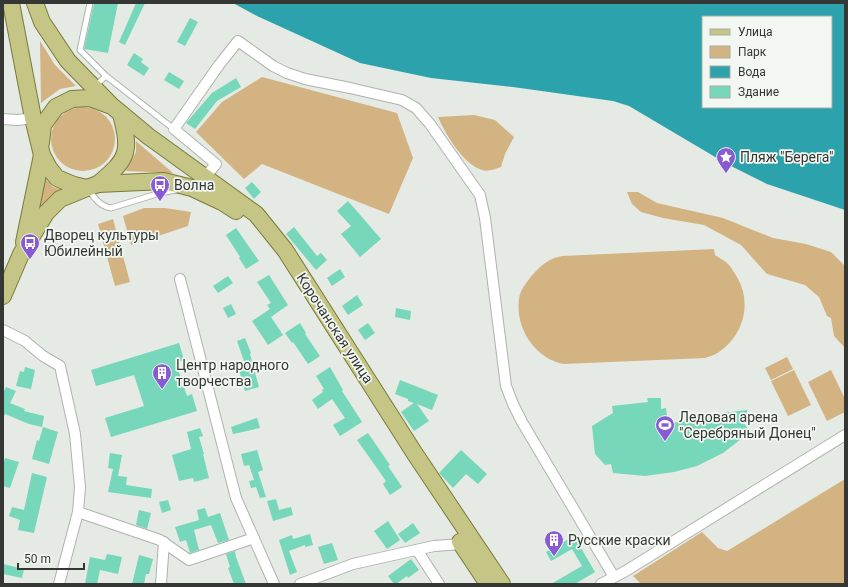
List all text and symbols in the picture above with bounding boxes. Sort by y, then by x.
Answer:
legend [702,16,832,108]
text: Улица [738,25,773,39]
text: Парк [738,45,767,59]
text: Вода [738,65,766,79]
text: Здание [738,85,779,99]
place icon: Пляж "Берега" [715,146,737,174]
place label: Пляж "Берега" [740,149,834,165]
bus stop icon: Волна [149,174,171,202]
place label: Волна [174,177,214,193]
place label: Дворец культуры Юбилейный [44,227,159,259]
bus stop icon: Дворец культуры Юбилейный [19,232,41,260]
street label: Корочанская улица [293,270,377,386]
place label: Центр народного творчества [176,357,289,389]
building icon: Центр народного творчества [151,362,173,390]
place label: Ледовая арена "Серебряный Донец" [679,409,816,441]
sports icon: Ледовая арена "Серебряный Донец" [654,414,676,442]
building icon: Русские краски [543,529,565,557]
place label: Русские краски [568,532,671,548]
scale bar [18,545,84,571]
text: 50 m [24,552,51,566]

